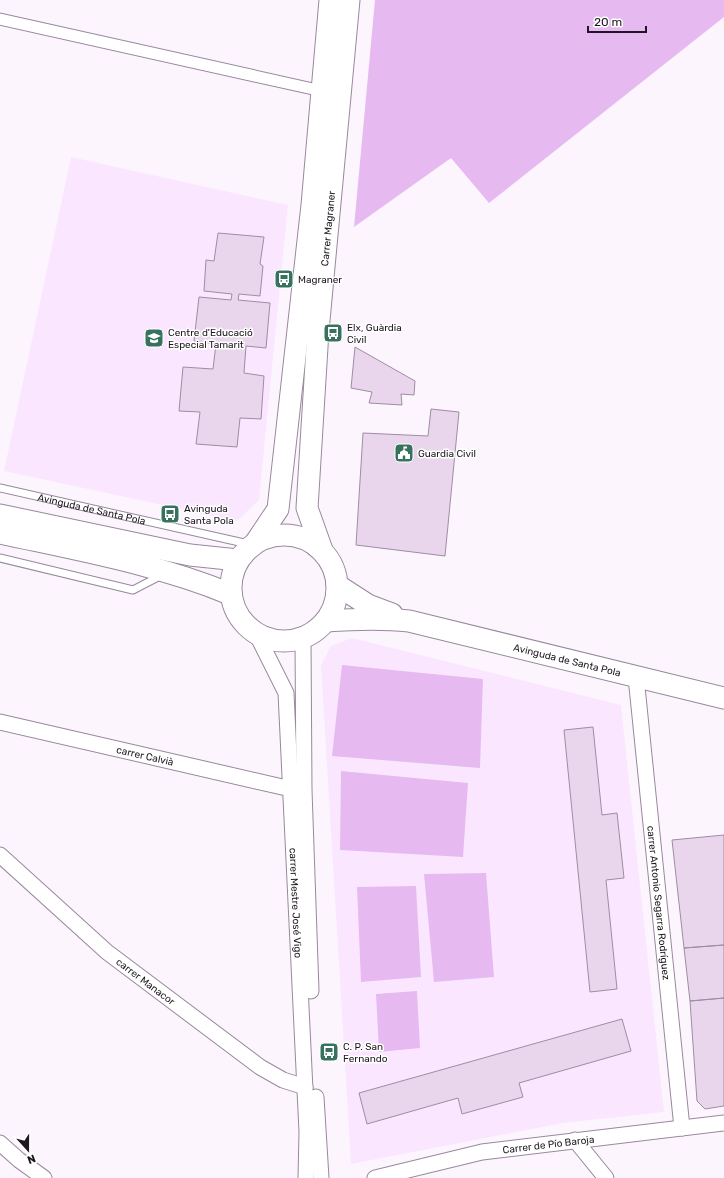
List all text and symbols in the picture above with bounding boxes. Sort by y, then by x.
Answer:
scale bar [588,8,646,34]
text: 20 m [594,15,622,29]
street label: Carrer Magraner [319,190,338,267]
bus stop icon: Magraner [273,268,295,290]
place label: Magraner [298,274,342,286]
bus stop icon: Elx, Guàrdia Civil [322,322,344,344]
place label: Elx, Guàrdia Civil [347,322,402,346]
school or university icon: Centre d'Educació Especial Tamarit [143,327,165,349]
place label: Centre d'Educació Especial Tamarit [168,327,253,351]
public building icon: Guardia Civil [393,442,415,464]
place label: Guardia Civil [418,448,476,460]
street label: Avinguda de Santa Pola [36,492,147,528]
bus stop icon: Avinguda Santa Pola [159,503,181,525]
place label: Avinguda Santa Pola [184,503,234,527]
street label: Avinguda de Santa Pola [512,642,622,680]
street label: carrer Calvià [115,744,175,769]
street label: carrer Antonio Segarra Rodríguez [644,825,672,981]
street label: carrer Mestre José Vigo [286,848,304,959]
street label: carrer Manacor [113,956,177,1008]
bus stop icon: C. P. San Fernando [318,1041,340,1063]
place label: C. P. San Fernando [343,1041,388,1065]
north arrow [8,1130,48,1170]
street label: Carrer de Pío Baroja [502,1134,595,1156]
text: N [25,1151,37,1166]

